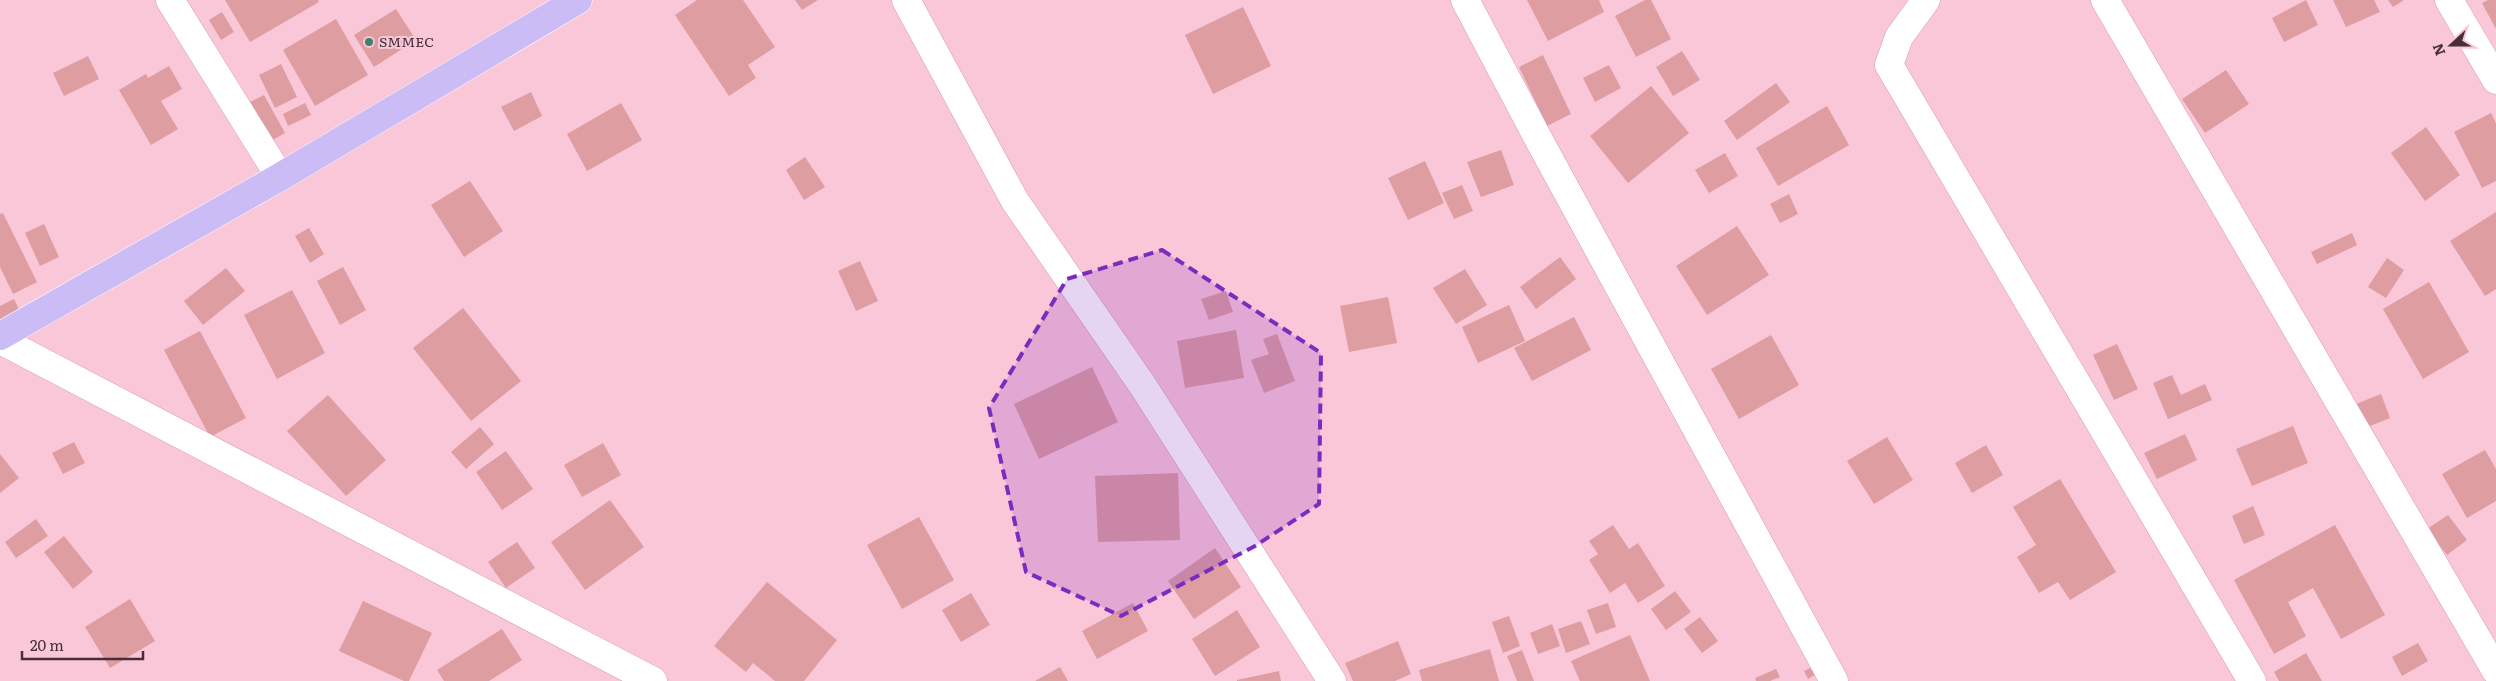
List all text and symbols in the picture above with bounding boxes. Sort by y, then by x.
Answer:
north arrow [2426,20,2476,70]
place label: SMMEC [379,31,434,51]
marker: SMMEC [363,36,375,48]
text: N [2426,41,2449,59]
scale bar [22,628,144,660]
text: 20 m [30,633,64,656]

